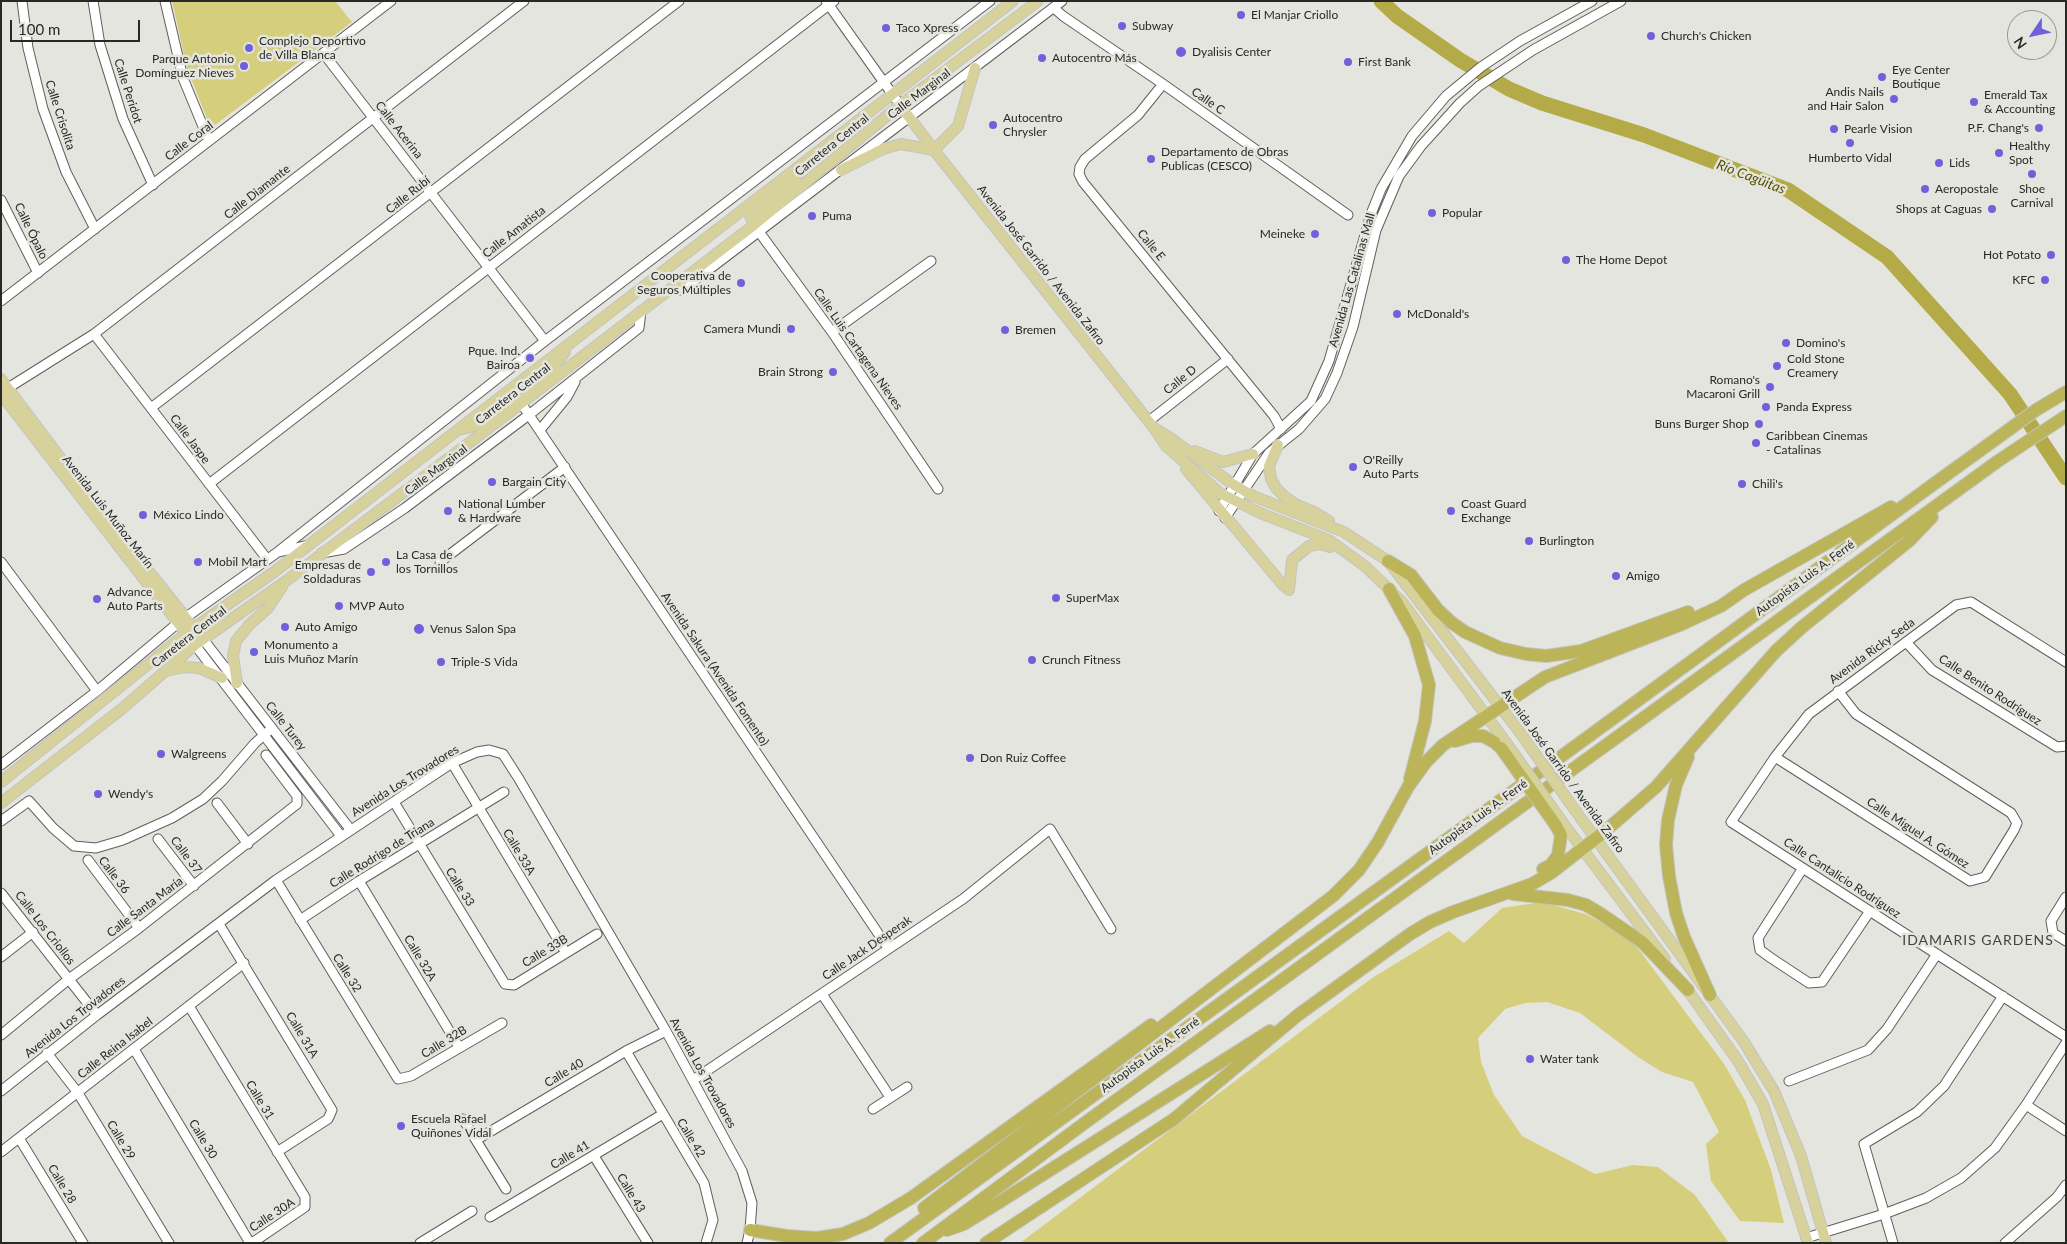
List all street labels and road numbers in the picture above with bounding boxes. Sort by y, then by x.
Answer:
street label: Calle Peridot [111,57,145,125]
street label: Calle Marginal [885,66,953,122]
street label: Calle Crisolita [42,78,78,152]
street label: Calle C [1189,84,1227,118]
street label: Calle Acerina [372,98,426,162]
street label: Carretera Central [792,111,872,179]
street label: Calle Coral [162,118,216,164]
street label: Calle Diamante [221,162,293,222]
street label: Calle Rubí [383,173,433,217]
street label: Avenida José Garrido / Avenida Zafiro [974,182,1108,348]
street label: Calle Ópalo [11,200,51,262]
street label: Calle Amatista [480,203,548,261]
street label: Avenida Las Catalinas Mall [1326,211,1378,349]
street label: Calle E [1134,226,1168,264]
street label: Calle Luis Cartagena Nieves [810,285,906,413]
street label: Carretera Central [473,360,553,428]
street label: Calle D [1161,362,1199,398]
street label: Calle Jaspe [167,411,213,467]
street label: Calle Marginal [402,442,470,498]
street label: Avenida Luis Muñoz Marín [59,453,157,571]
street label: Autopista Luis A. Ferré [1753,537,1857,619]
street label: Avenida Sakura (Avenida Fomento) [658,589,772,749]
street label: Carretera Central [149,603,229,671]
street label: Avenida Ricky Seda [1826,615,1918,687]
street label: Calle Benito Rodríguez [1936,651,2044,729]
street label: Avenida José Garrido / Avenida Zafiro [1499,686,1627,856]
street label: Calle Turey [262,699,310,753]
street label: Avenida Los Trovadores [349,742,461,820]
street label: Autopista Luis A. Ferré [1426,776,1530,858]
street label: Calle Miguel A. Gómez [1864,794,1972,872]
street label: Calle Rodrigo de Triana [327,815,437,891]
street label: Calle 33A [500,826,538,878]
street label: Calle 37 [167,834,205,876]
street label: Calle Cantalicio Rodríguez [1781,835,1903,921]
street label: Calle 36 [95,854,133,896]
street label: Calle 33 [443,865,477,909]
street label: Calle Santa María [104,874,186,940]
street label: Calle Los Criollos [12,888,78,968]
street label: Calle Jack Desperak [820,913,914,983]
street label: Calle 32A [401,932,439,984]
street label: Calle 33B [520,932,570,970]
street label: Calle 32 [330,951,364,995]
street label: Avenida Los Trovadores [22,973,128,1061]
street label: Calle 31A [283,1009,321,1061]
street label: Calle Reina Isabel [75,1014,155,1082]
street label: Autopista Luis A. Ferré [1098,1014,1202,1096]
street label: Avenida Los Trovadores [667,1015,739,1131]
street label: Calle 32B [419,1023,469,1061]
street label: Calle 40 [542,1056,586,1090]
street label: Calle 31 [243,1078,277,1122]
street label: Calle 42 [674,1116,708,1160]
street label: Calle 30 [186,1117,220,1161]
street label: Calle 29 [104,1118,138,1162]
street label: Calle 41 [548,1138,592,1172]
street label: Calle 28 [45,1162,79,1206]
street label: Calle 43 [614,1171,648,1215]
street label: Calle 30A [247,1195,297,1235]

